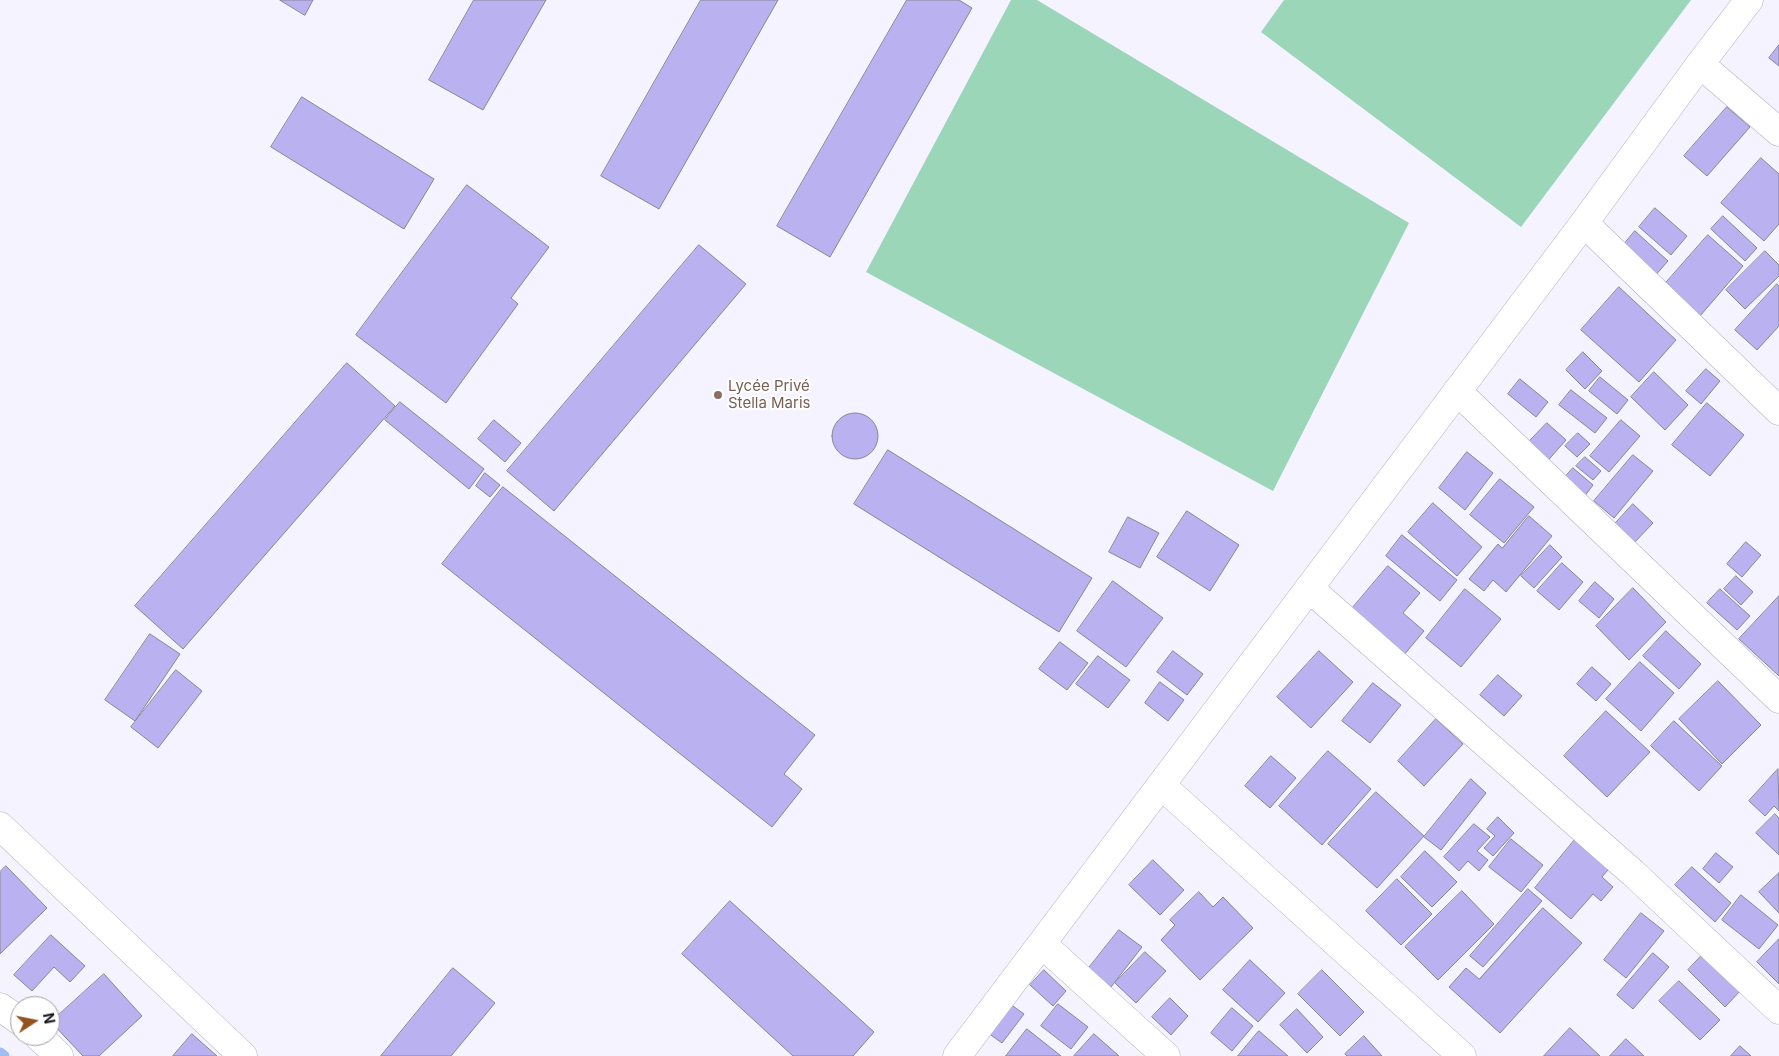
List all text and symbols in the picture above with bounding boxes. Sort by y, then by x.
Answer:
place label: Lycée Privé Stella Maris [728,377,810,412]
marker: Lycée Privé Stella Maris [712,389,724,401]
north arrow [10,996,60,1046]
text: N [40,1011,59,1025]

